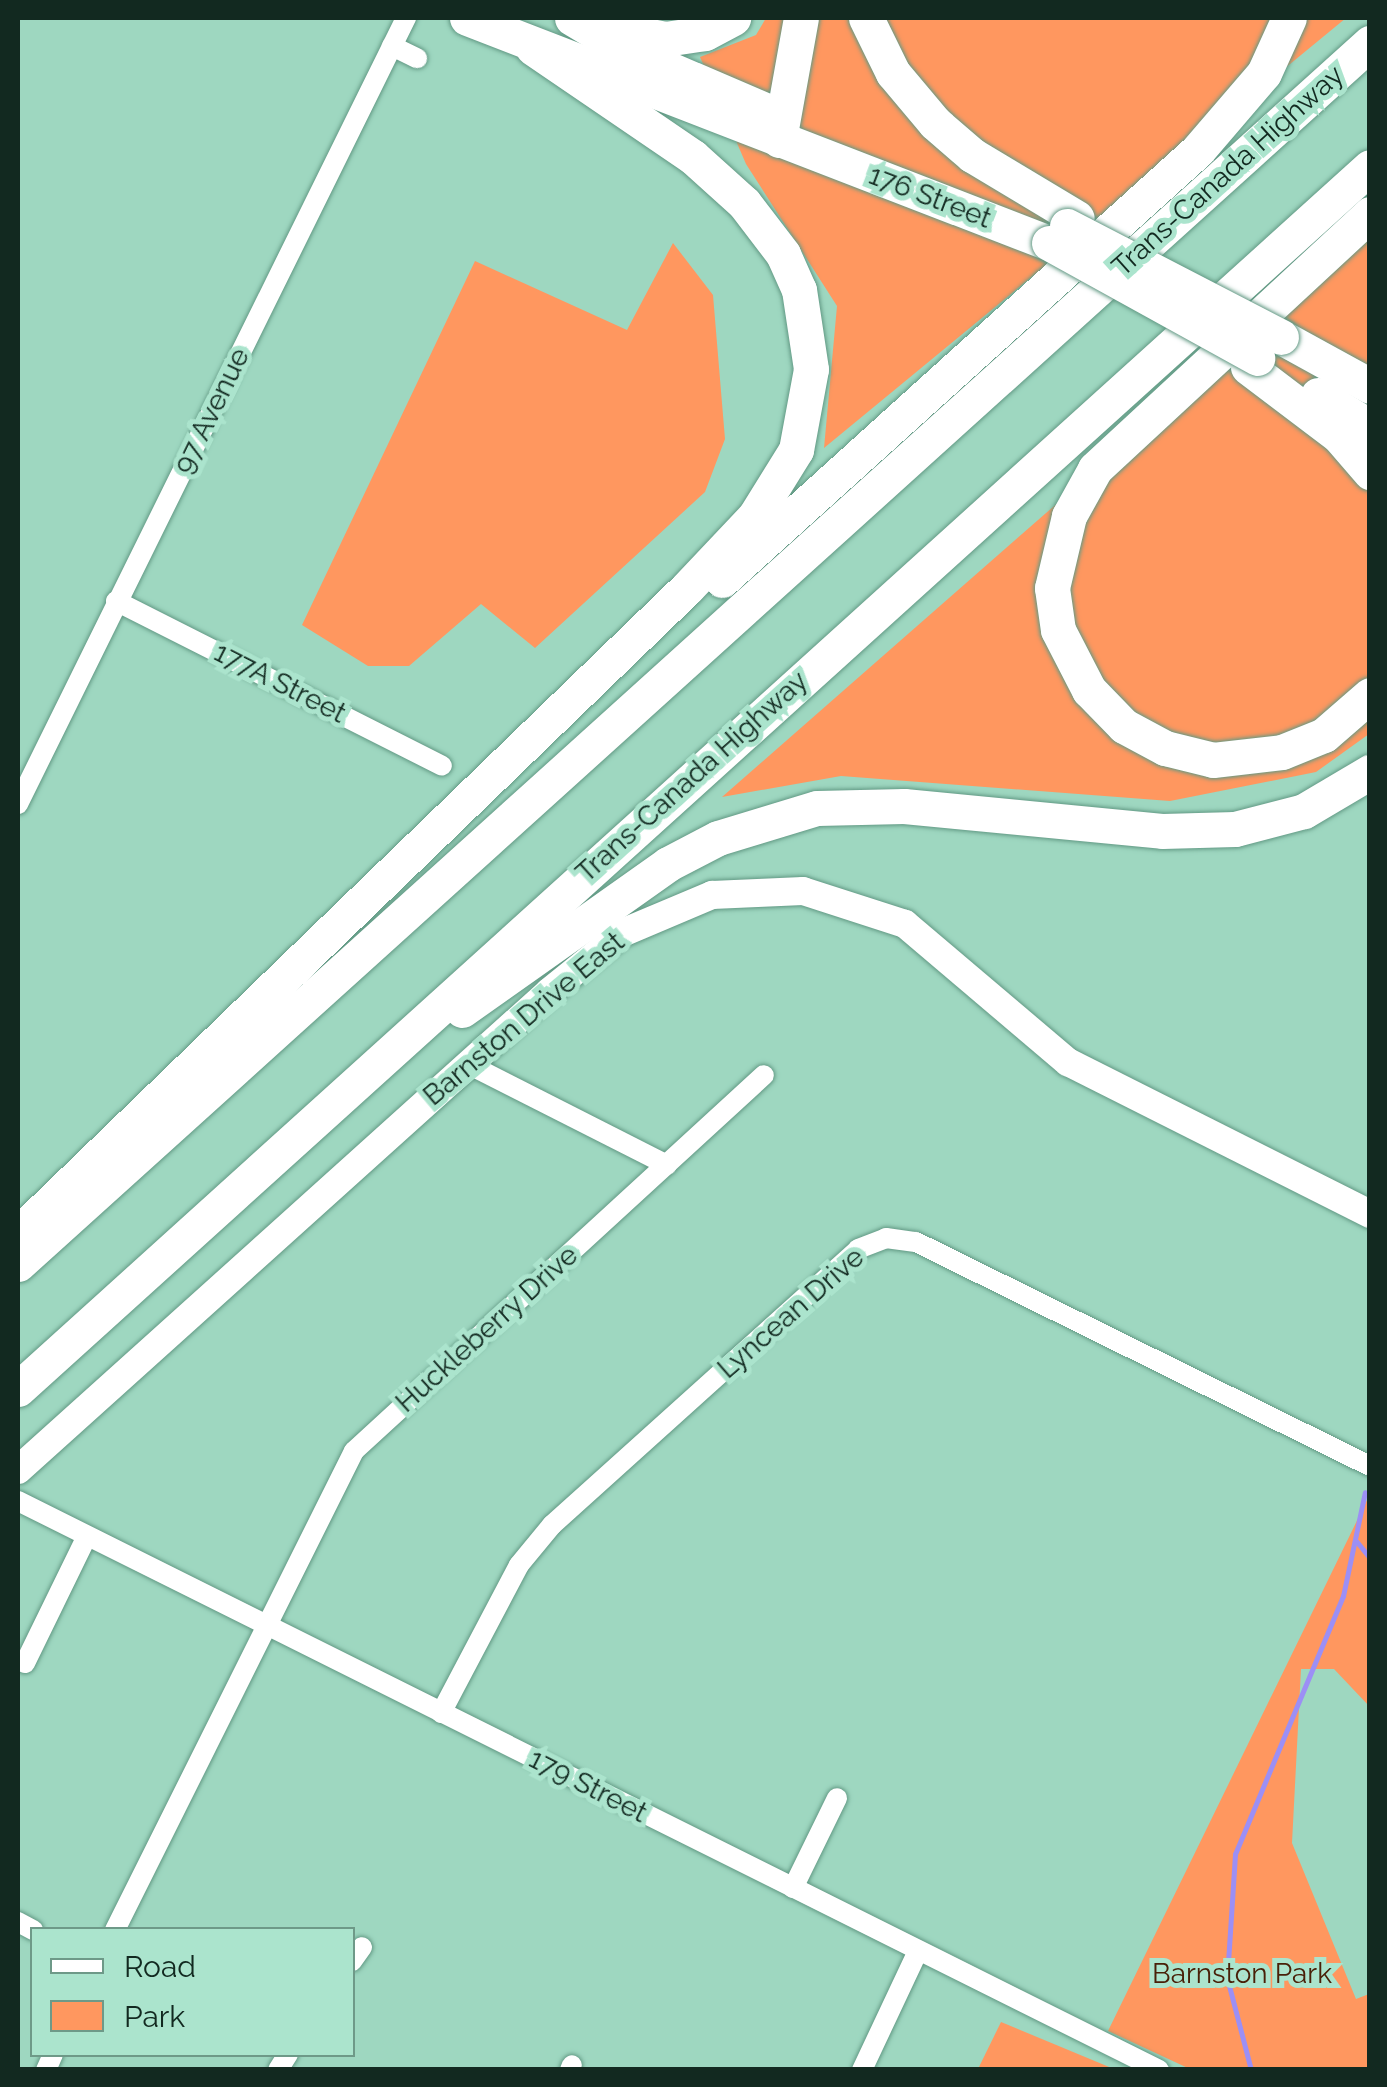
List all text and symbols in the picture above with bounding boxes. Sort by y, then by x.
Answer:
street label: Trans-Canada Highway [1105,58,1351,284]
street label: 176 Street [864,158,996,236]
street label: 97 Avenue [167,342,257,480]
street label: 177A Street [208,635,352,731]
street label: Trans-Canada Highway [569,664,815,890]
street label: Barnston Drive East [417,925,631,1113]
street label: Huckleberry Drive [389,1238,585,1420]
street label: Lyncean Drive [711,1240,871,1386]
street label: 179 Street [523,1742,653,1830]
legend [30,1927,355,2057]
text: Road [124,1949,196,1984]
park label: Barnston Park [1152,1957,1332,1991]
text: Park [124,1999,185,2034]

